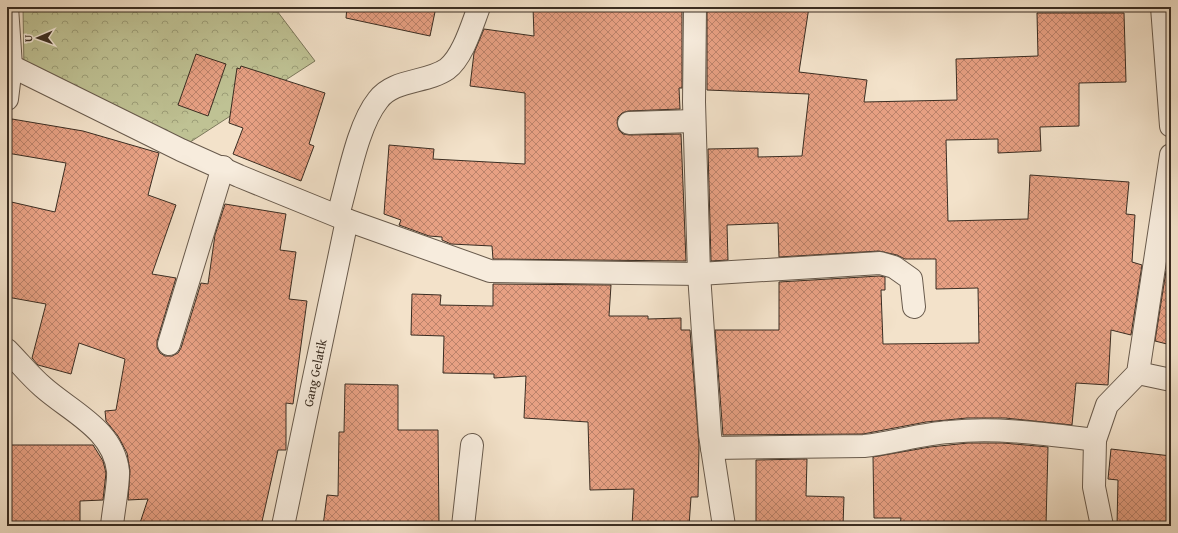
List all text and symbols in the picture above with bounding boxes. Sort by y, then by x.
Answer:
north arrow [18,18,58,58]
text: U [20,34,36,42]
street label: Gang Gelatik [299,337,332,409]

